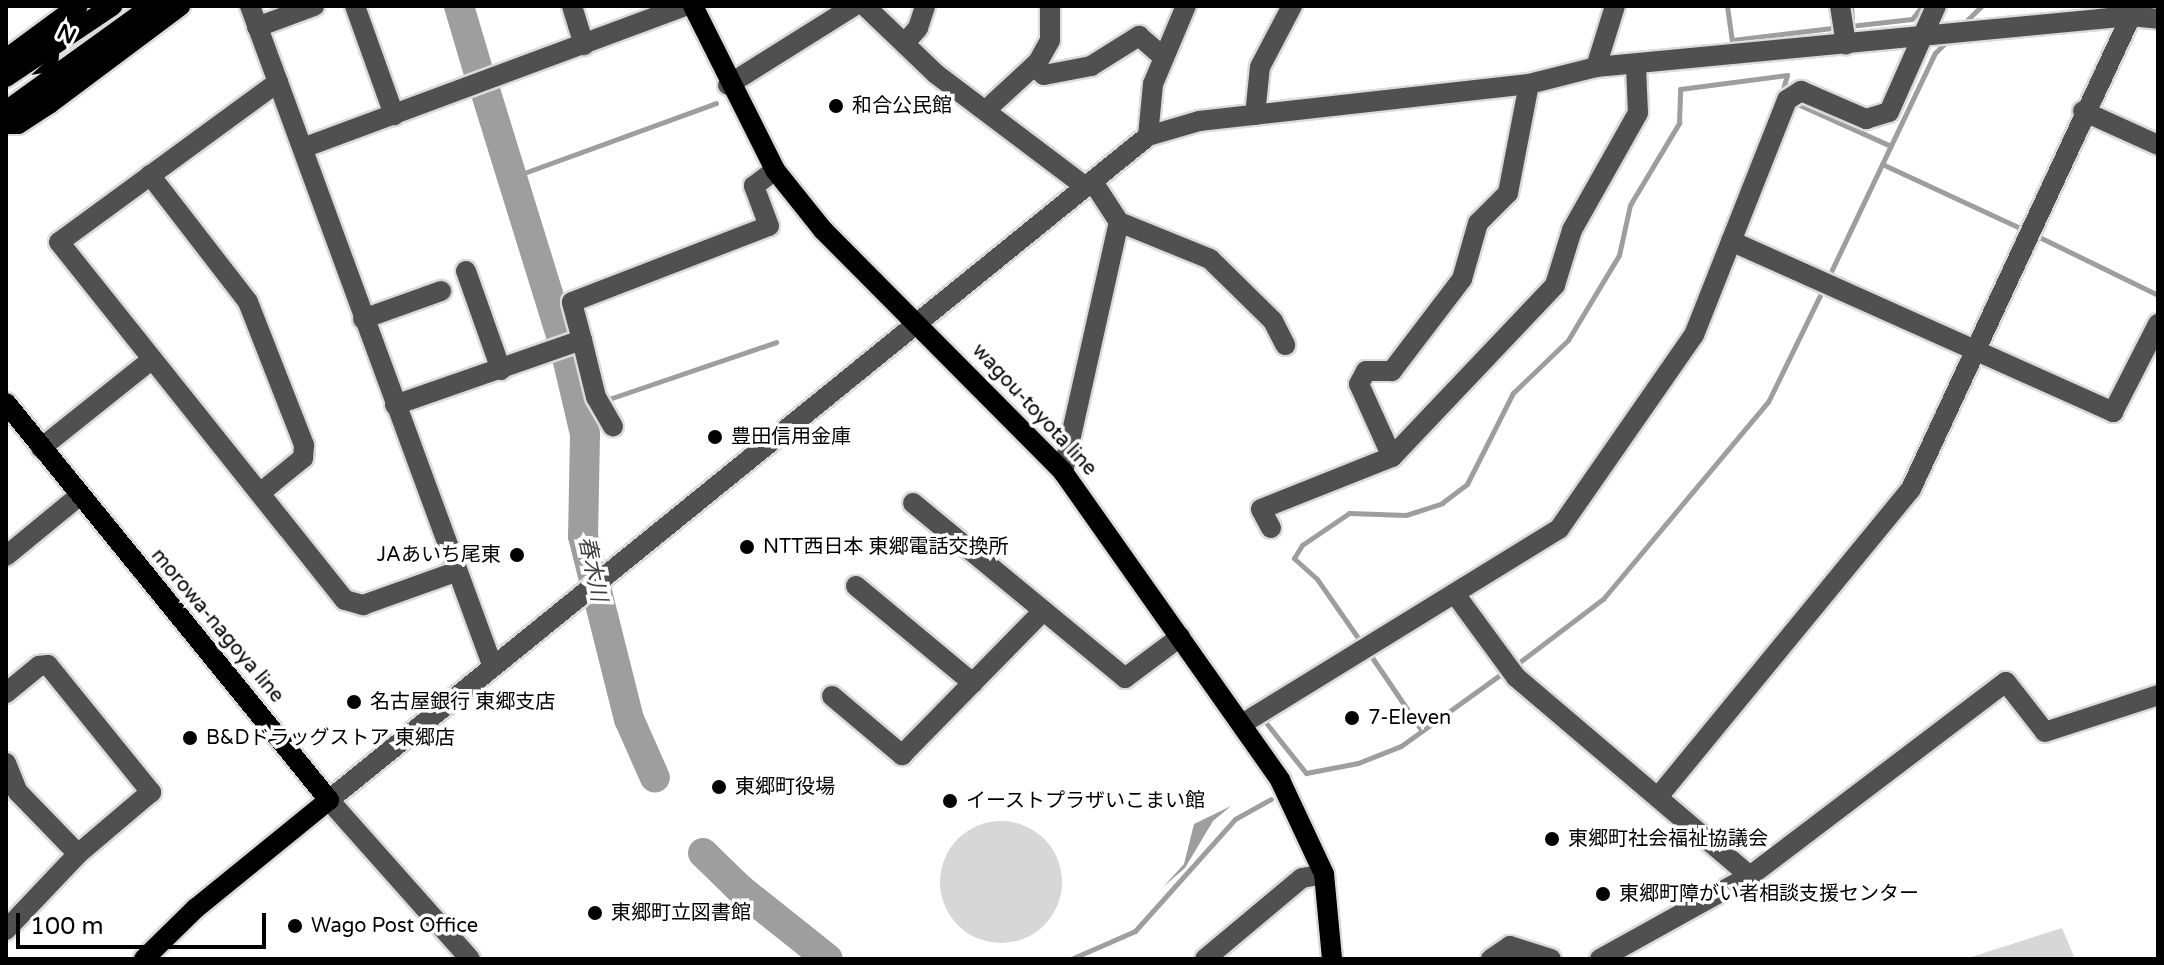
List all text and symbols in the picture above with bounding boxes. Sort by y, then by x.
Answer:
north arrow [16,16,96,96]
text: N [53,19,80,50]
place label: 和合公民館 [852,94,952,118]
marker: 和合公民館 [827,97,845,115]
street label: wagou-toyota line [967,339,1101,481]
place label: 豊田信用金庫 [731,425,851,449]
marker: 豊田信用金庫 [706,428,724,446]
water label: 春木川 [572,534,612,604]
place label: NTT西日本 東郷電話交換所 [763,535,1009,559]
marker: NTT西日本 東郷電話交換所 [738,538,756,556]
place label: JAあいち尾東 [377,543,501,567]
street label: morowa-nagoya line [146,544,288,708]
marker: JAあいち尾東 [508,546,526,564]
place label: 名古屋銀行 東郷支店 [370,690,555,714]
marker: 名古屋銀行 東郷支店 [345,693,363,711]
place label: 7-Eleven [1368,706,1451,730]
marker: 7-Eleven [1343,709,1361,727]
place label: B&Dドラッグストア 東郷店 [206,726,455,750]
marker: B&Dドラッグストア 東郷店 [181,729,199,747]
place label: 東郷町役場 [735,775,835,799]
marker: 東郷町役場 [710,778,728,796]
place label: イーストプラザいこまい館 [966,789,1206,813]
marker: イーストプラザいこまい館 [941,792,959,810]
place label: 東郷町社会福祉協議会 [1568,827,1768,851]
marker: 東郷町社会福祉協議会 [1543,830,1561,848]
place label: 東郷町障がい者相談支援センター [1619,882,1919,906]
marker: 東郷町障がい者相談支援センター [1594,885,1612,903]
scale bar [20,897,270,947]
place label: 東郷町立図書館 [611,901,751,925]
marker: 東郷町立図書館 [586,904,604,922]
text: 100 m [30,912,104,941]
place label: Wago Post Office [311,914,478,938]
marker: Wago Post Office [286,917,304,935]

